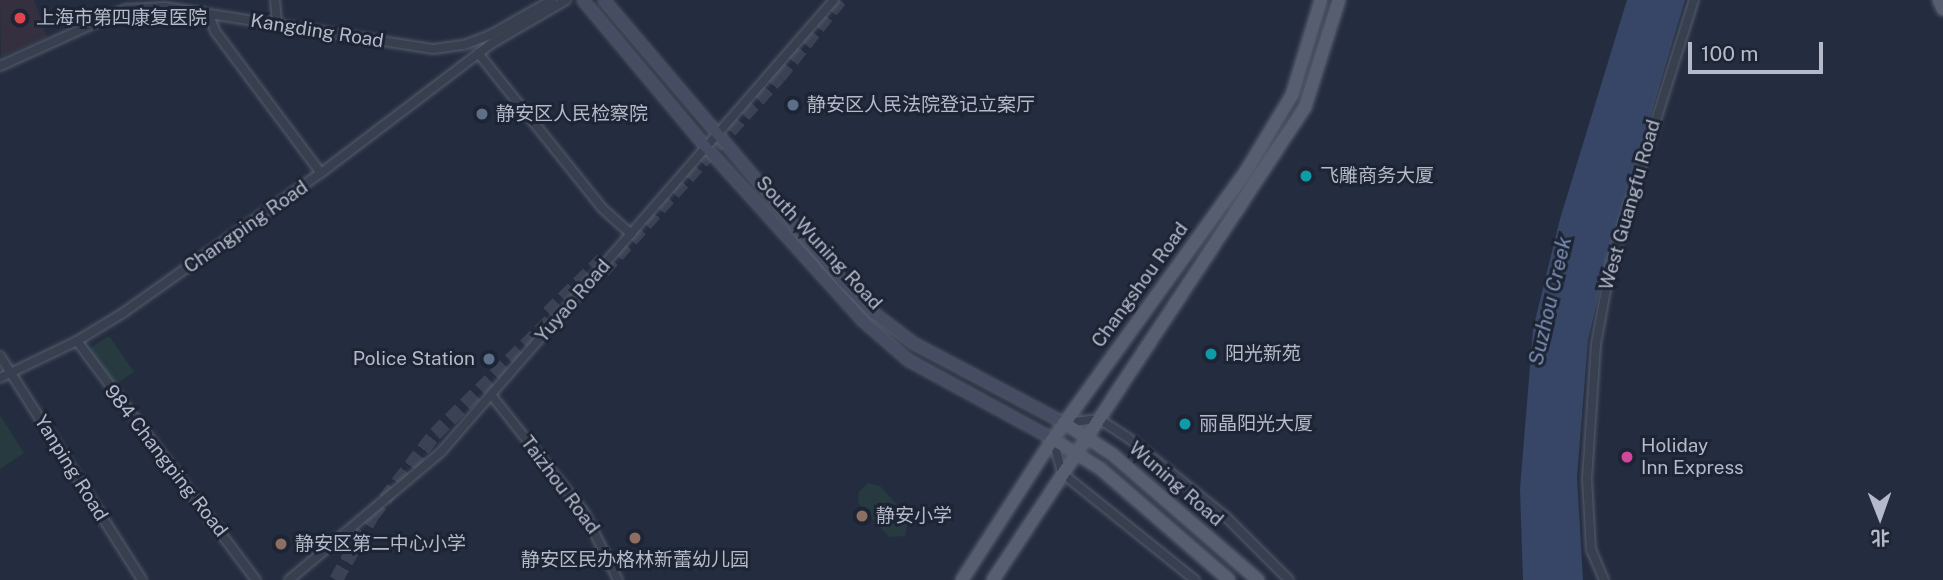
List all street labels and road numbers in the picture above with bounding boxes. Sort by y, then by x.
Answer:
street label: Kangding Road [249,9,385,53]
street label: West Guangfu Road [1595,117,1665,293]
street label: South Wuning Road [751,171,887,315]
street label: Changping Road [180,176,312,278]
street label: Changshou Road [1087,218,1193,352]
street label: Yuyao Road [531,255,615,347]
street label: 984 Changping Road [100,381,232,541]
street label: Yanping Road [29,411,113,525]
street label: Taizhou Road [516,431,604,539]
street label: Wuning Road [1124,437,1228,531]

